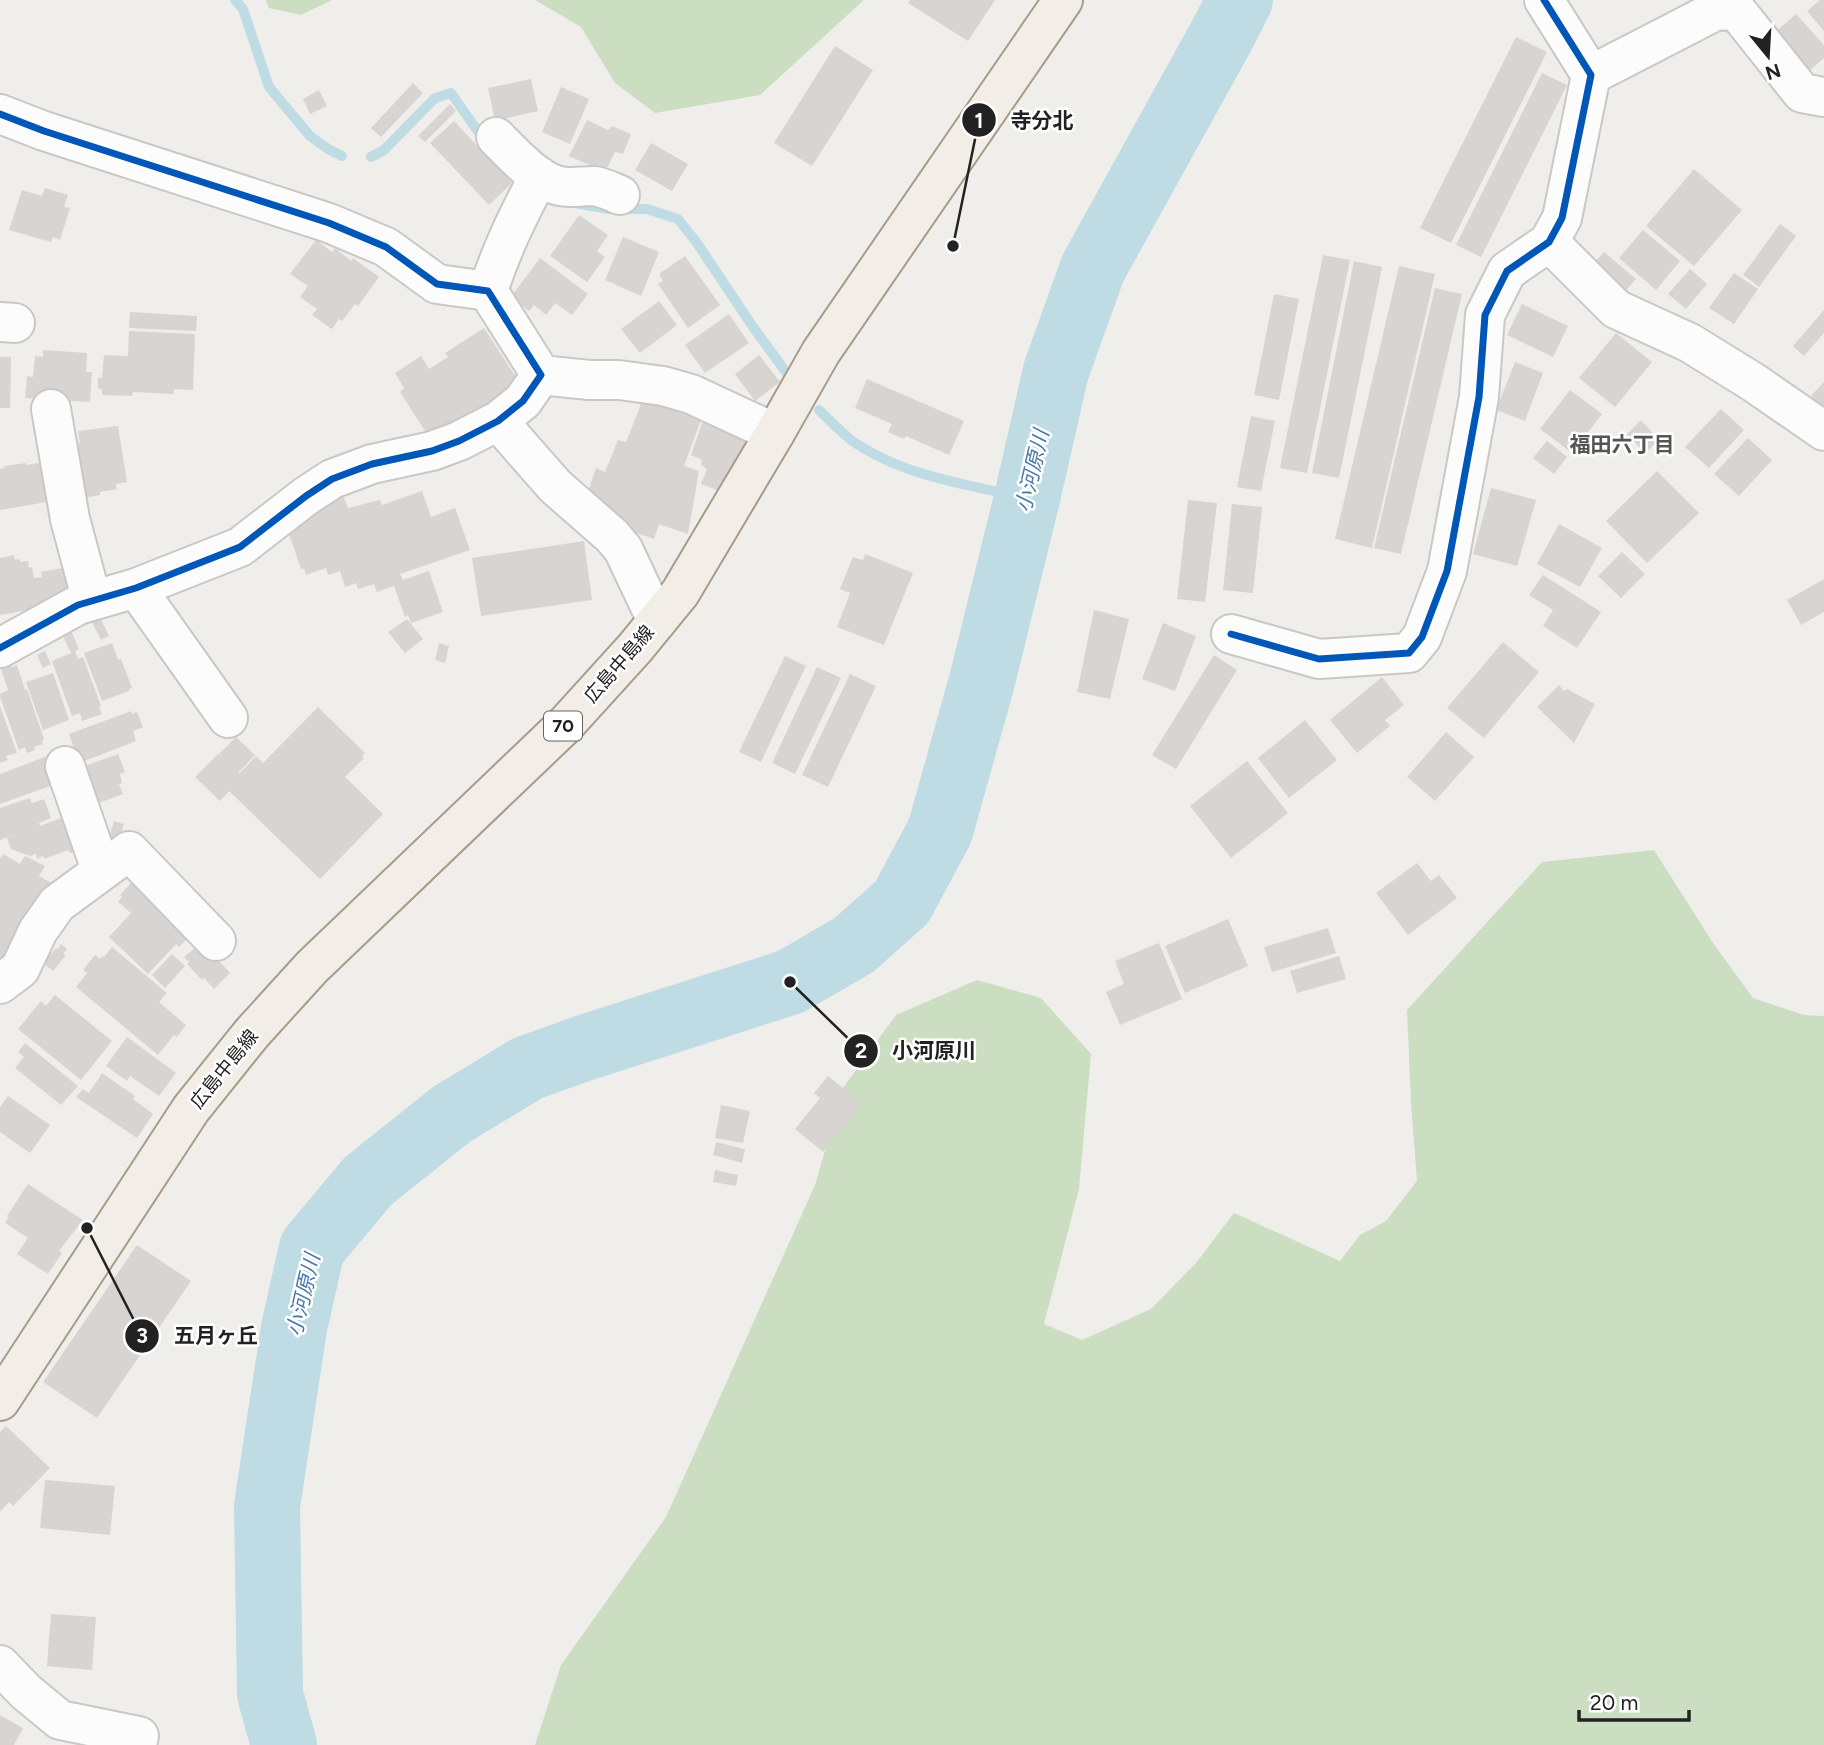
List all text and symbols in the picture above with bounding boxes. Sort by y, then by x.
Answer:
north arrow [1733,21,1803,91]
text: N [1763,58,1784,85]
callout: 寺分北 [961,99,1087,141]
text: 1 [975,108,983,133]
text: 寺分北 [1011,108,1074,133]
water label: 小河原川 [1010,425,1054,515]
district label: 福田六丁目 [1570,432,1675,457]
street label: 広島中島線 [579,621,659,707]
road number: 70 [544,712,582,740]
street label: 広島中島線 [185,1025,263,1113]
callout: 小河原川 [843,1030,990,1072]
text: 2 [855,1038,867,1063]
text: 小河原川 [892,1038,976,1063]
water label: 小河原川 [281,1249,325,1339]
callout: 五月ヶ丘 [125,1315,272,1357]
text: 3 [136,1323,148,1348]
text: 五月ヶ丘 [174,1323,258,1348]
scale bar [1579,1678,1689,1722]
text: 20 m [1590,1690,1638,1715]

